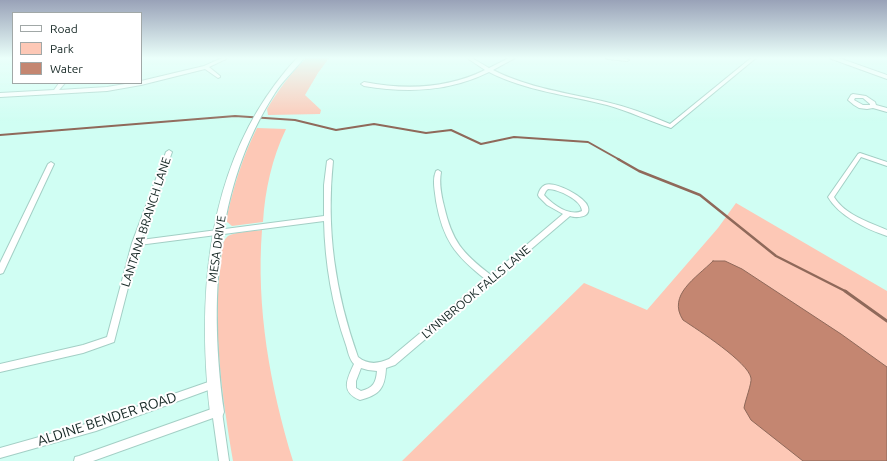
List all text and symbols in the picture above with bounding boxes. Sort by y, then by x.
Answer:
legend [12,12,142,84]
text: Road [50,22,78,35]
text: Park [50,42,74,55]
text: Water [50,62,83,75]
street label: LANTANA BRANCH LANE [118,155,174,289]
street label: MESA DRIVE [205,215,229,283]
street label: LYNNBROOK FALLS LANE [419,242,533,342]
street label: ALDINE BENDER ROAD [35,389,179,449]

